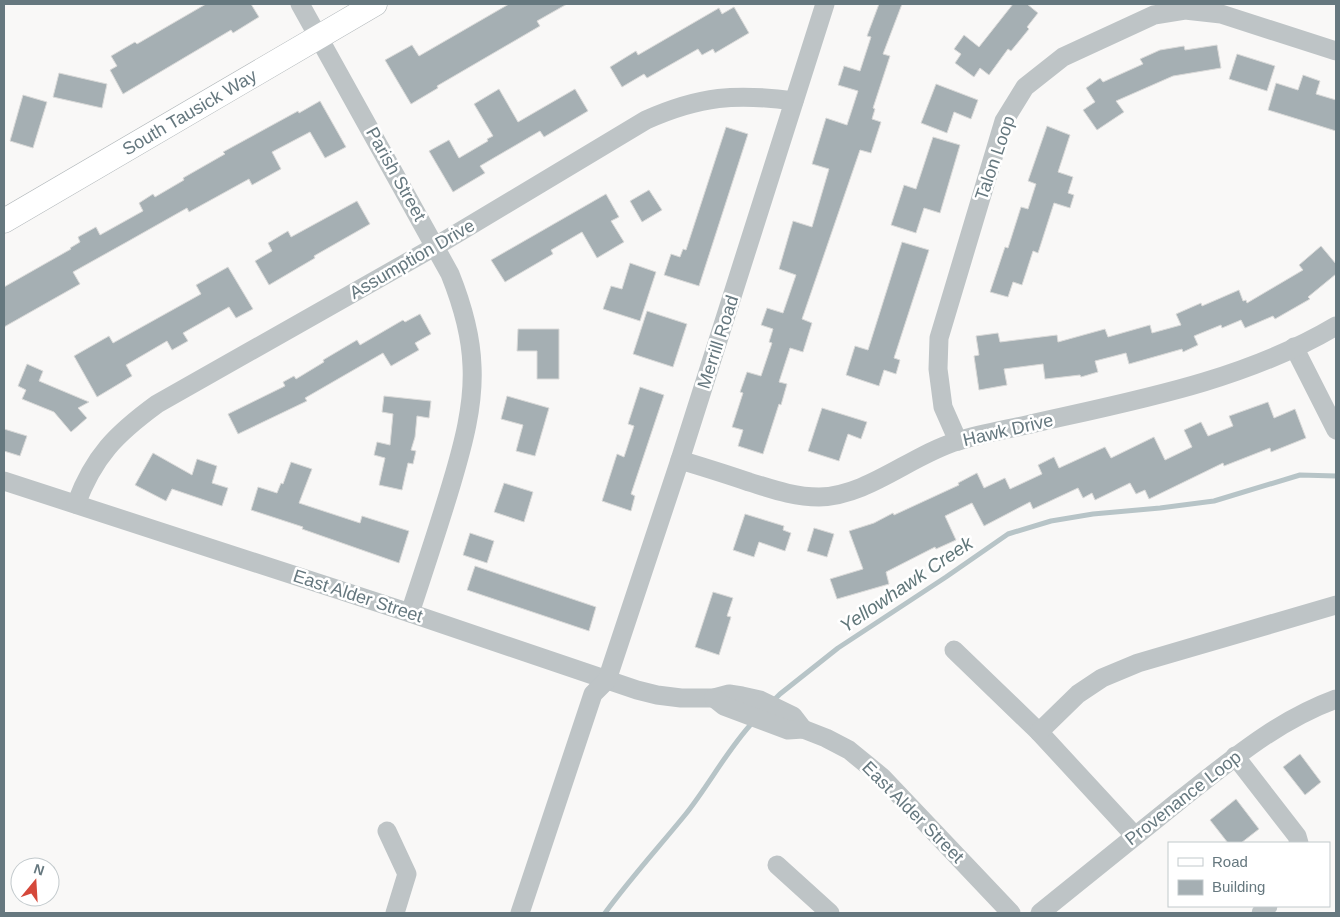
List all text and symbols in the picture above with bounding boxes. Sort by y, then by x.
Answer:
street label: South Tausick Way [119,65,260,159]
street label: Talon Loop [971,113,1019,203]
street label: Parish Street [362,124,430,224]
street label: Assumption Drive [346,215,478,303]
street label: Merrill Road [693,293,743,391]
street label: Hawk Drive [961,410,1055,450]
water label: Yellowhawk Creek [836,531,978,637]
street label: East Alder Street [291,566,425,626]
street label: Provenance Loop [1121,747,1245,849]
street label: East Alder Street [858,757,968,867]
legend [1168,842,1330,907]
text: Road [1212,853,1248,870]
north arrow [10,857,60,907]
text: N [32,860,46,879]
text: Building [1212,878,1265,895]

